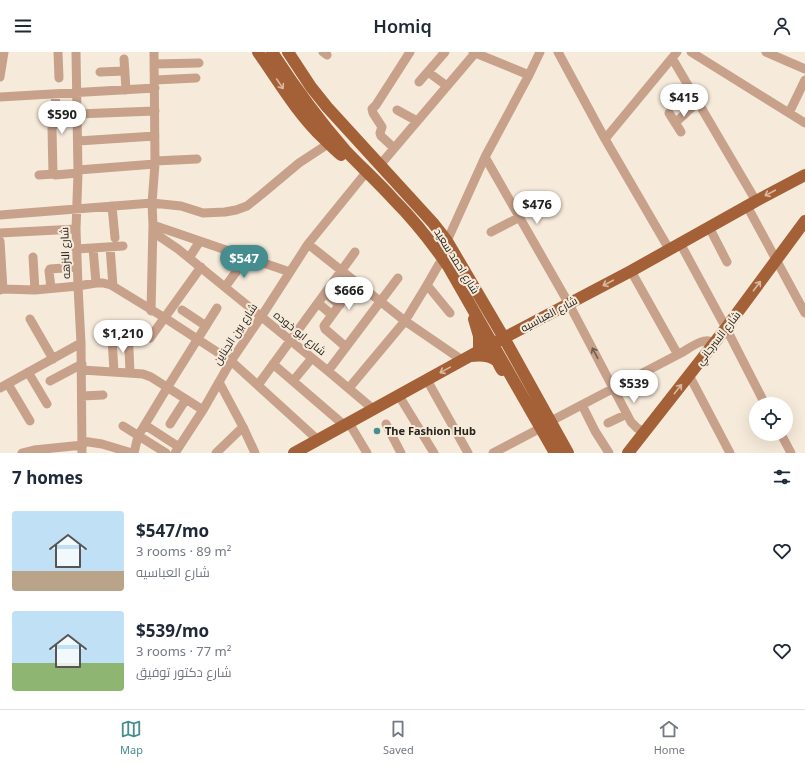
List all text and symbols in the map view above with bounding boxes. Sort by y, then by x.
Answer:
text: Homiq [373,14,432,38]
icon: menu [12,15,34,37]
icon: person [771,15,793,37]
one-way arrow [276,78,284,89]
pin: $415 [660,84,708,118]
text: $415 [669,88,699,106]
pin: $590 [38,101,86,135]
text: $590 [47,105,77,123]
one-way arrow [765,190,777,197]
pin: $476 [513,191,561,225]
text: $476 [522,195,552,213]
street label: شارع احمد سعيد [430,225,484,297]
street label: شارع النزهه [56,227,74,279]
pin: $547 [220,245,268,279]
text: $547 [229,249,259,267]
pin: $666 [325,277,373,311]
one-way arrow [602,280,614,287]
text: $666 [334,281,364,299]
one-way arrow [753,281,761,292]
street label: شارع العباسيه [518,292,580,336]
street label: شارع بين الجناين [209,300,261,368]
street label: شارع ابو خوده [270,307,330,359]
street label: شارع السرجاني [692,308,745,369]
pin: $1,210 [90,320,156,354]
text: $1,210 [103,324,143,342]
one-way arrow [591,347,598,359]
one-way arrow [439,366,451,374]
pin: $539 [610,370,658,404]
text: $539 [619,374,649,392]
one-way arrow [673,383,682,394]
map controls [749,397,793,441]
button: locate [749,397,793,441]
place label: The Fashion Hub [385,423,476,438]
marker: The Fashion Hub [372,426,382,436]
text: 7 homes [12,466,83,489]
icon: filters [771,466,793,488]
text: $547/mo [136,519,209,542]
icon: home [44,527,92,575]
icon: heart [771,540,793,562]
text: 3 rooms · 89 m² [136,542,231,560]
text: شارع العباسيه [136,563,210,581]
text: $539/mo [136,619,209,642]
icon: home [44,627,92,675]
icon: heart [771,640,793,662]
text: 3 rooms · 77 m² [136,642,231,660]
text: شارع دكتور توفيق [136,663,231,681]
tab: Map [120,718,143,757]
tab: Saved [383,718,414,757]
tab: Home [654,718,685,757]

